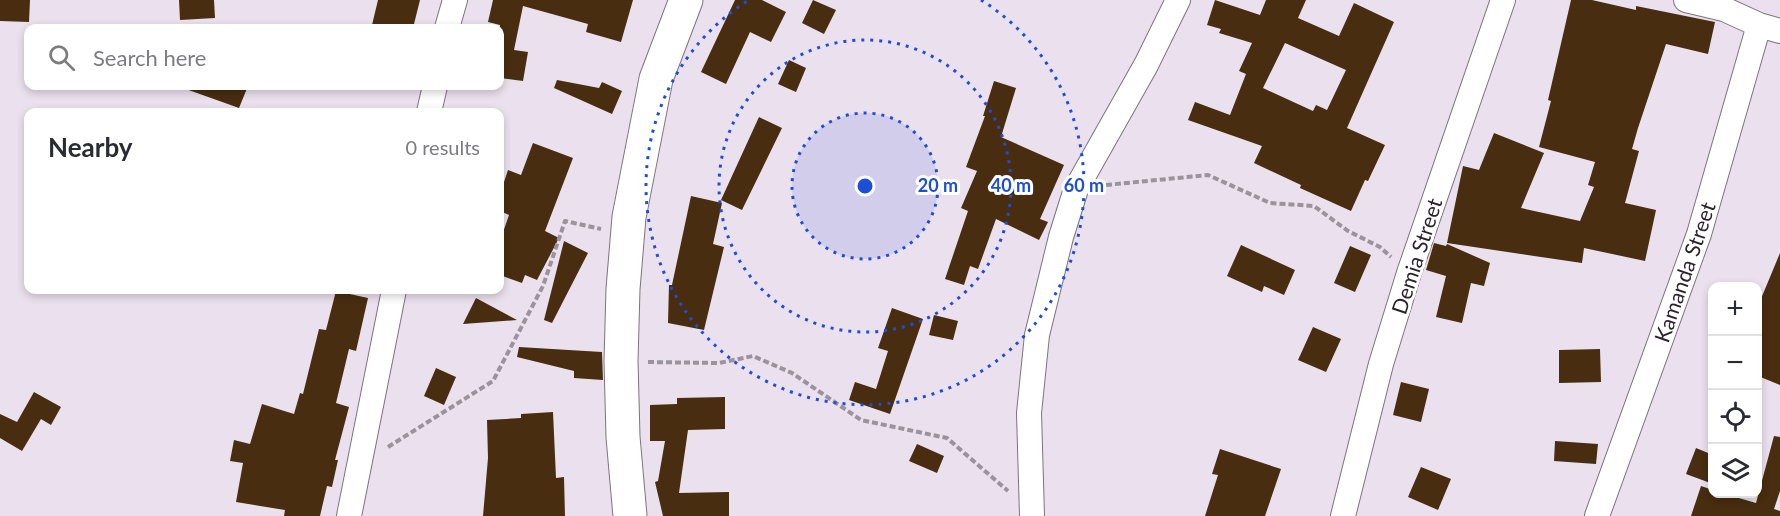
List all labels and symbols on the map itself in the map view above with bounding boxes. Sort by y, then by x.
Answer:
text: 20 m [918,174,958,196]
text: 40 m [991,174,1031,196]
text: 60 m [1064,174,1104,196]
centre of rings [855,176,875,196]
street label: Demia Street [1386,194,1447,317]
street label: Kamanda Street [1648,198,1720,345]

